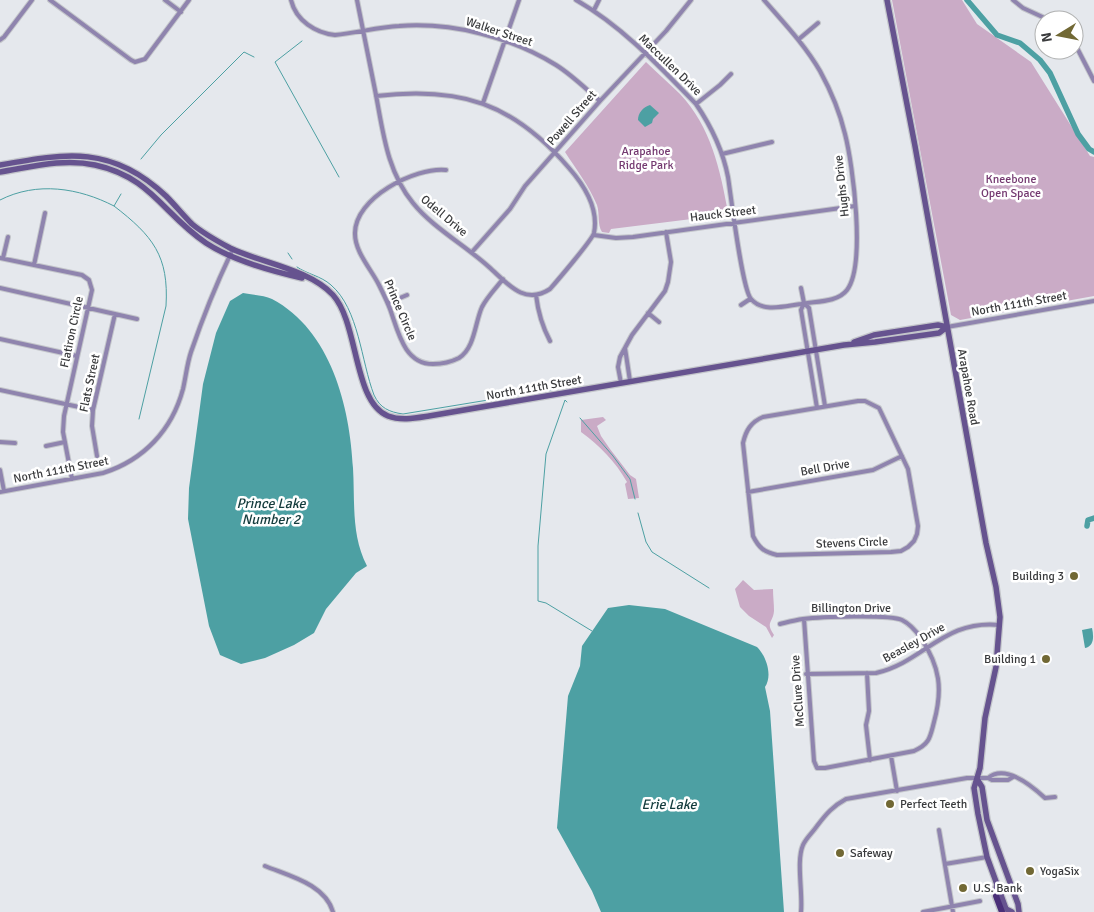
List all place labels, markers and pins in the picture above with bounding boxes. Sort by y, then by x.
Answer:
place label: Building 3 [1012,569,1064,584]
marker: Building 3 [1068,570,1080,582]
place label: Building 1 [984,652,1036,667]
marker: Building 1 [1040,653,1052,665]
place label: Perfect Teeth [900,797,967,812]
marker: Perfect Teeth [884,798,896,810]
place label: Safeway [850,846,893,861]
marker: Safeway [834,847,846,859]
place label: YogaSix [1040,864,1080,879]
marker: YogaSix [1024,865,1036,877]
place label: U.S. Bank [973,881,1022,896]
marker: U.S. Bank [957,882,969,894]

